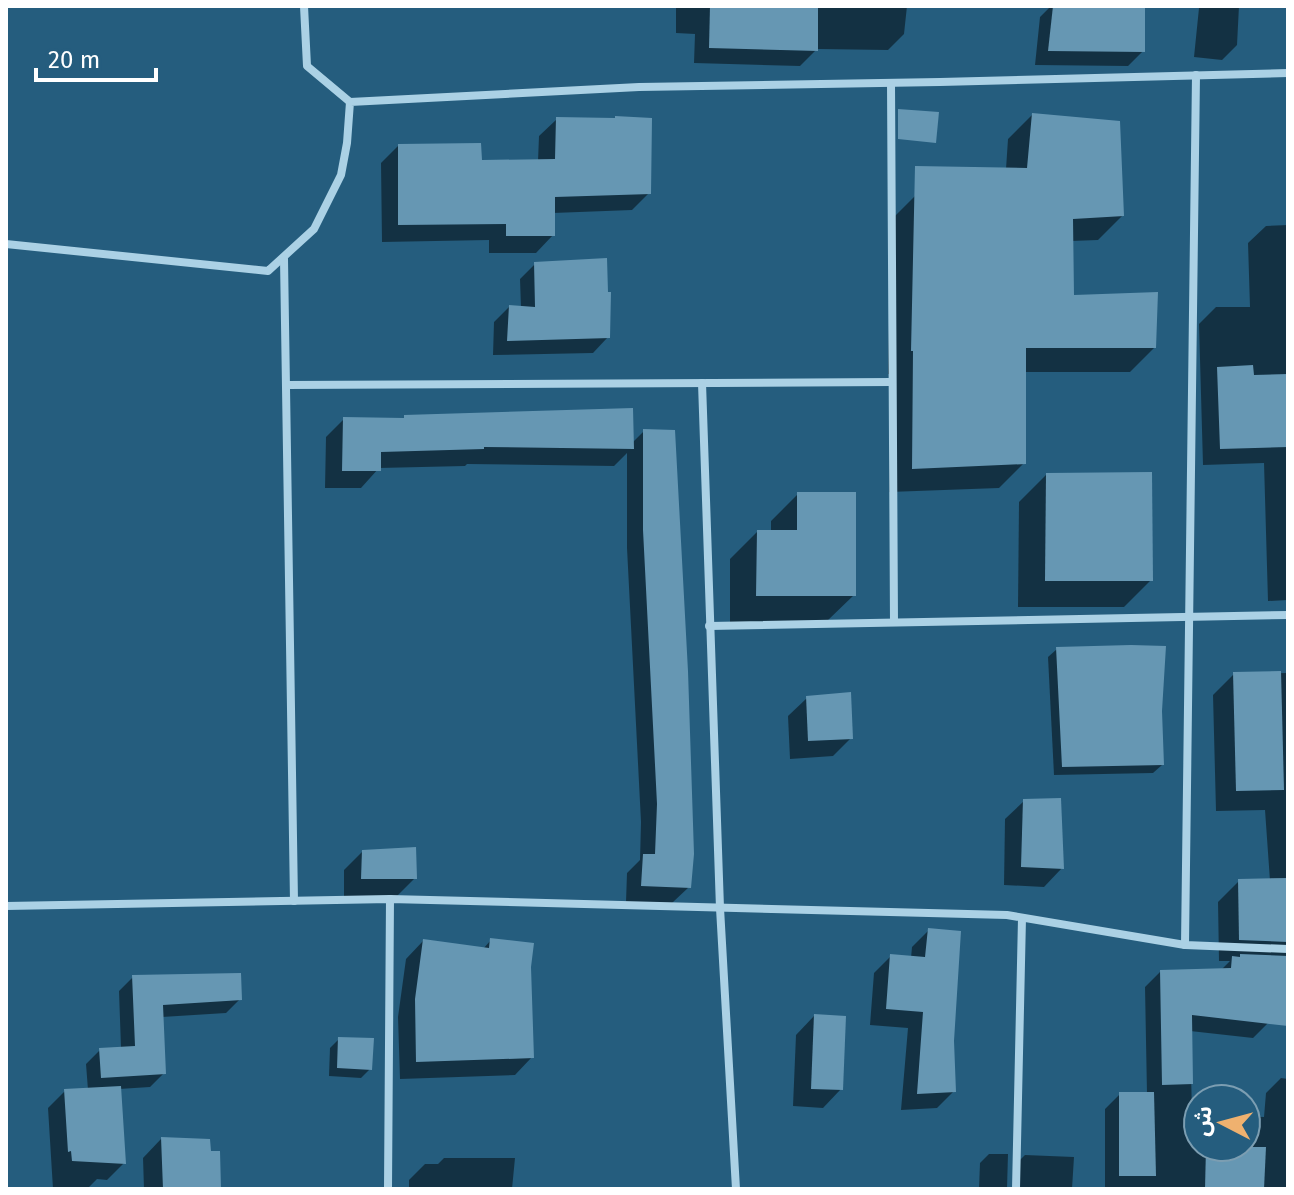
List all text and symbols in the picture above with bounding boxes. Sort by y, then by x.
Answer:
scale bar [36,32,156,82]
text: 20 m [48,46,100,74]
north arrow [1182,1083,1262,1163]
text: ش [1188,1105,1218,1137]

